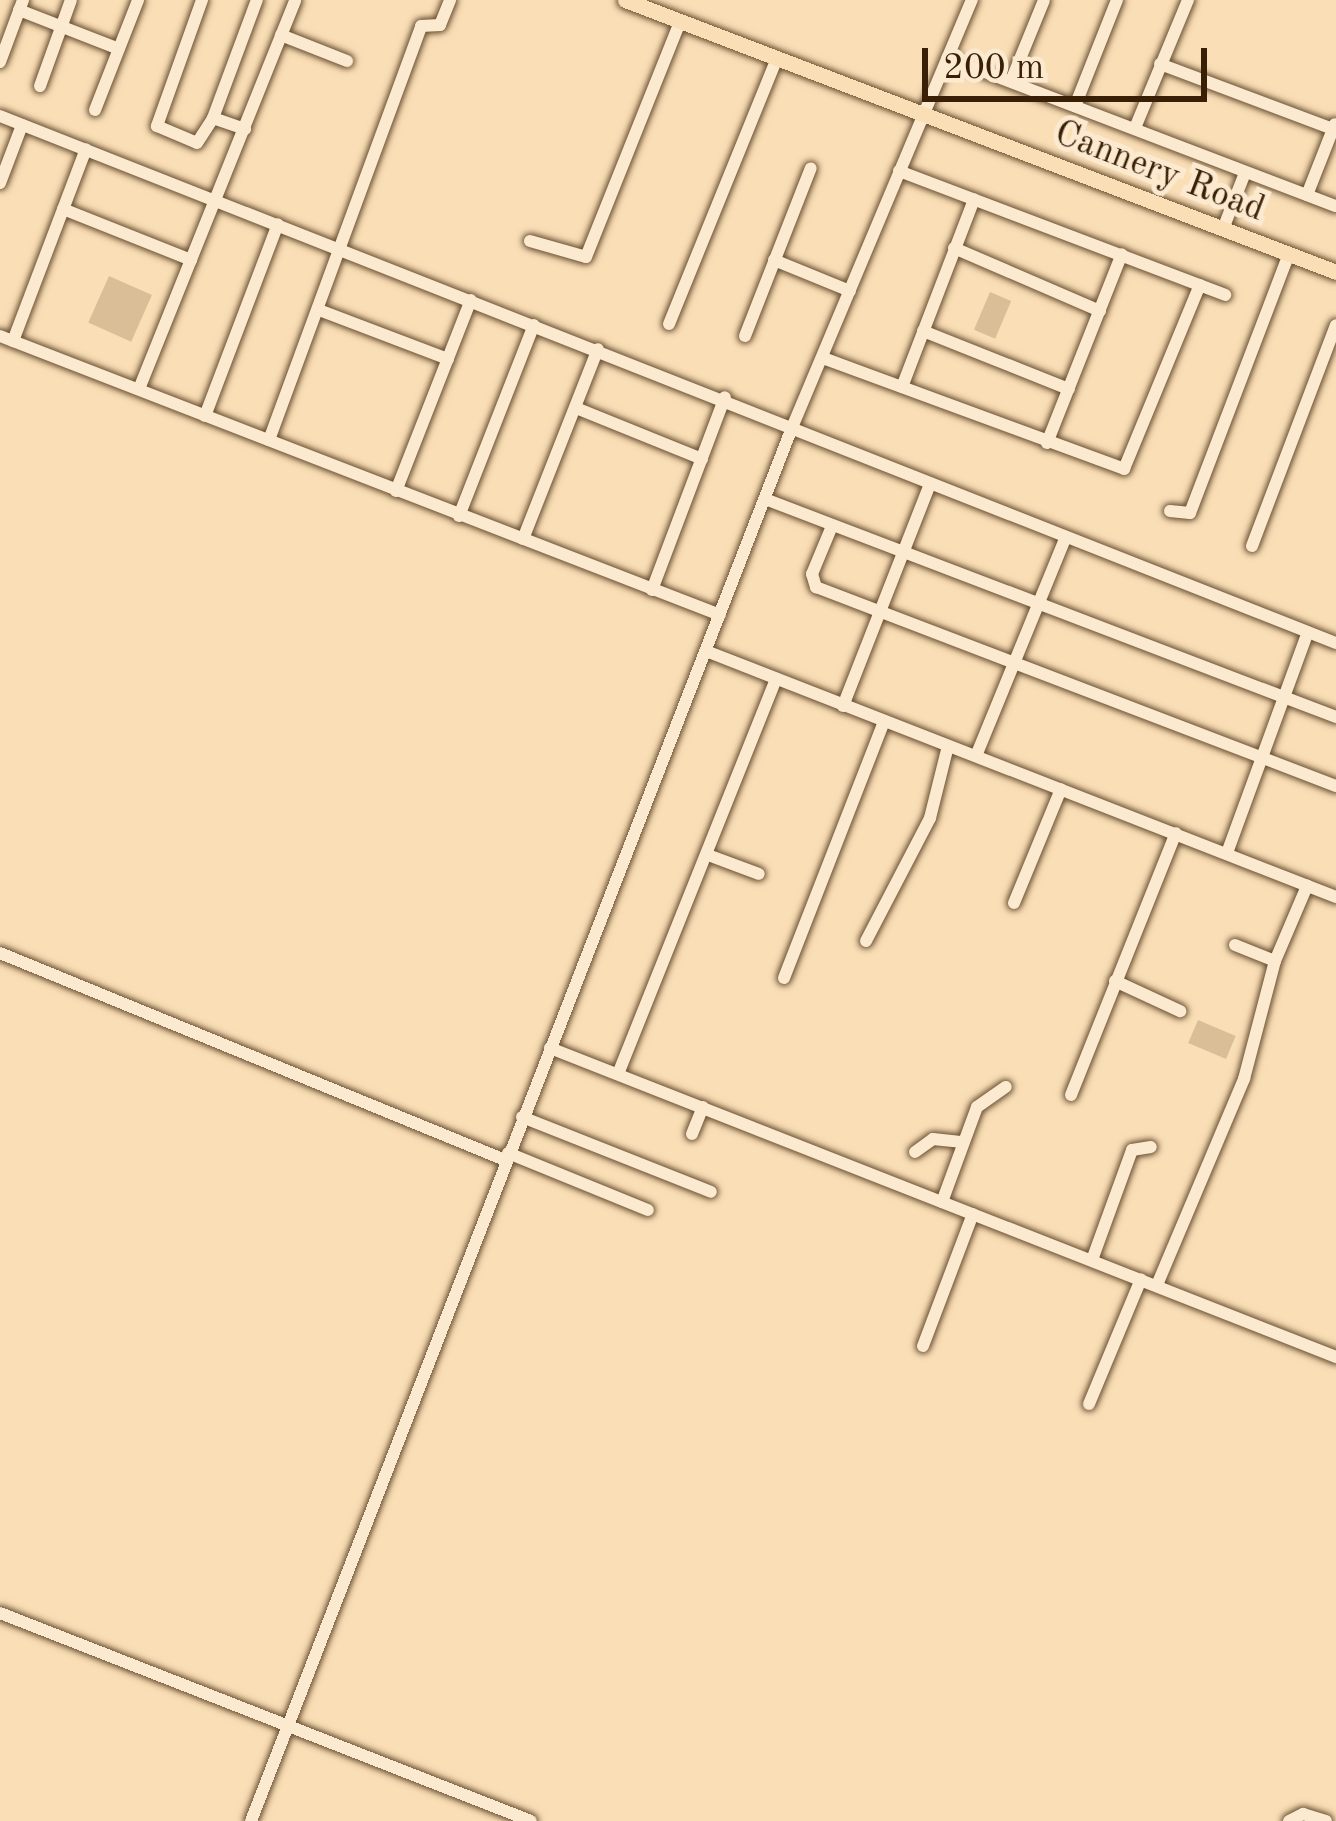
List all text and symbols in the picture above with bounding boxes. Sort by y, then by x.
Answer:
scale bar [928,24,1213,98]
text: 200 m [943,51,1044,87]
street label: Cannery Road [1048,113,1270,233]

